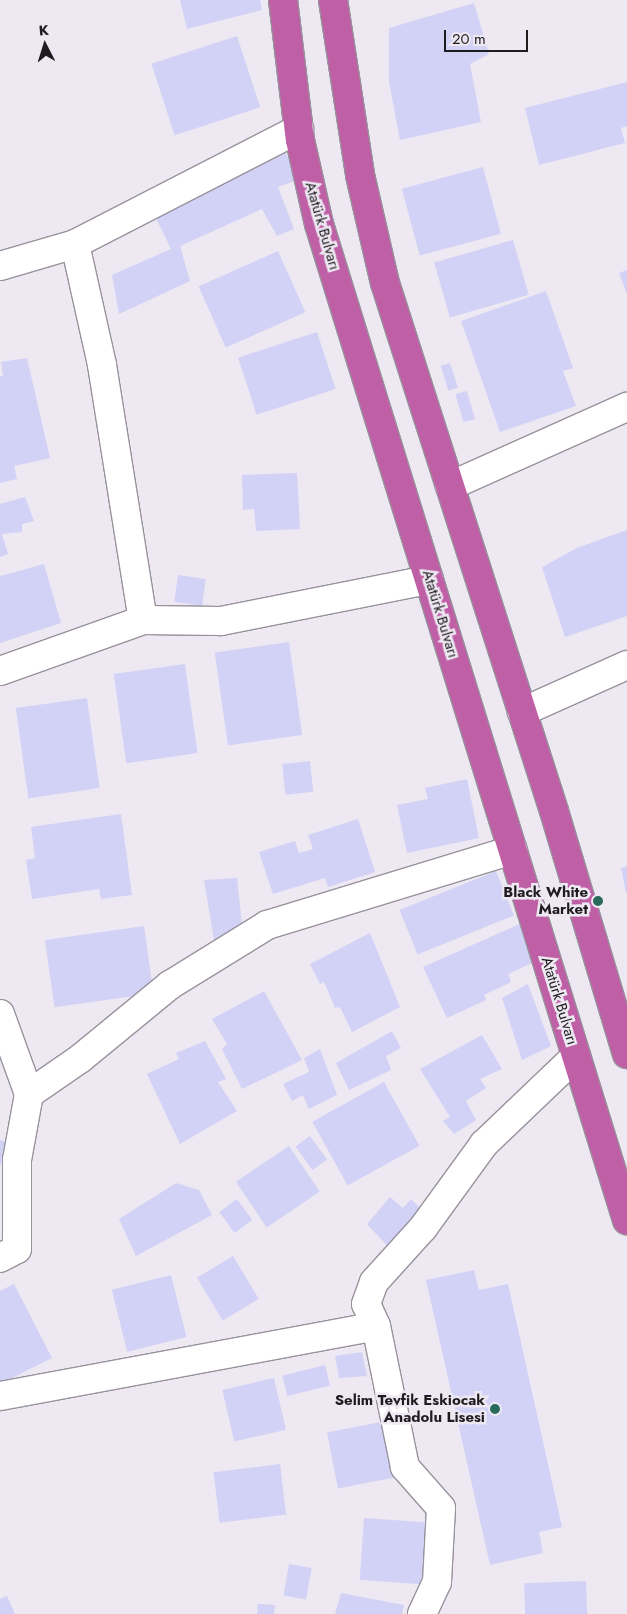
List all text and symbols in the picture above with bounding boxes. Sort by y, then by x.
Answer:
north arrow [20,20,70,70]
text: K [38,20,49,40]
scale bar [447,20,531,52]
text: 20 m [452,28,486,50]
street label: Atatürk Bulvarı [301,180,343,272]
street label: Atatürk Bulvarı [418,568,462,660]
place label: Black White Market [503,883,588,918]
marker: Black White Market [592,895,604,907]
street label: Atatürk Bulvarı [537,955,581,1047]
place label: Selim Tevfik Eskiocak Anadolu Lisesi [335,1391,485,1426]
marker: Selim Tevfik Eskiocak Anadolu Lisesi [489,1403,501,1415]

